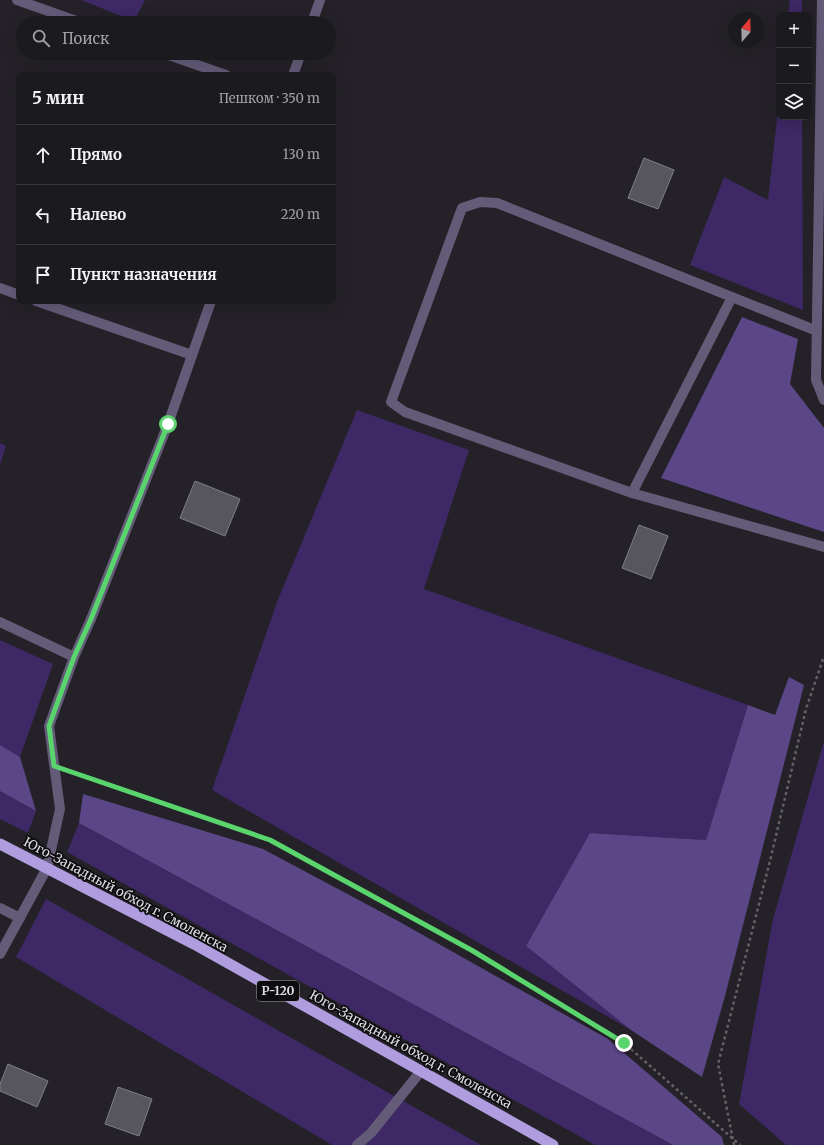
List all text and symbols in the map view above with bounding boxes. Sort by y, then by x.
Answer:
north arrow [728,12,764,48]
map controls [776,12,812,120]
button: + [776,12,812,48]
search box [16,16,336,60]
icon: search [30,27,52,49]
text: Поиск [62,29,109,48]
button: − [776,48,812,84]
button: layers [776,84,812,120]
text: 5 мин [32,87,84,109]
text: Пешком · 350 m [219,90,320,107]
icon: ahead [32,144,54,166]
text: Прямо [70,145,122,164]
text: 130 m [283,146,320,163]
icon: left [32,204,54,226]
text: Налево [70,205,126,224]
text: 220 m [281,206,320,223]
icon: arrive [32,264,54,286]
text: Пункт назначения [70,265,217,284]
route start [159,415,177,433]
street label: Юго-Западный обход г. Смоленска [21,833,231,956]
road number: Р-120 [257,981,299,1001]
street label: Юго-Западный обход г. Смоленска [306,986,515,1112]
route end [615,1034,633,1052]

